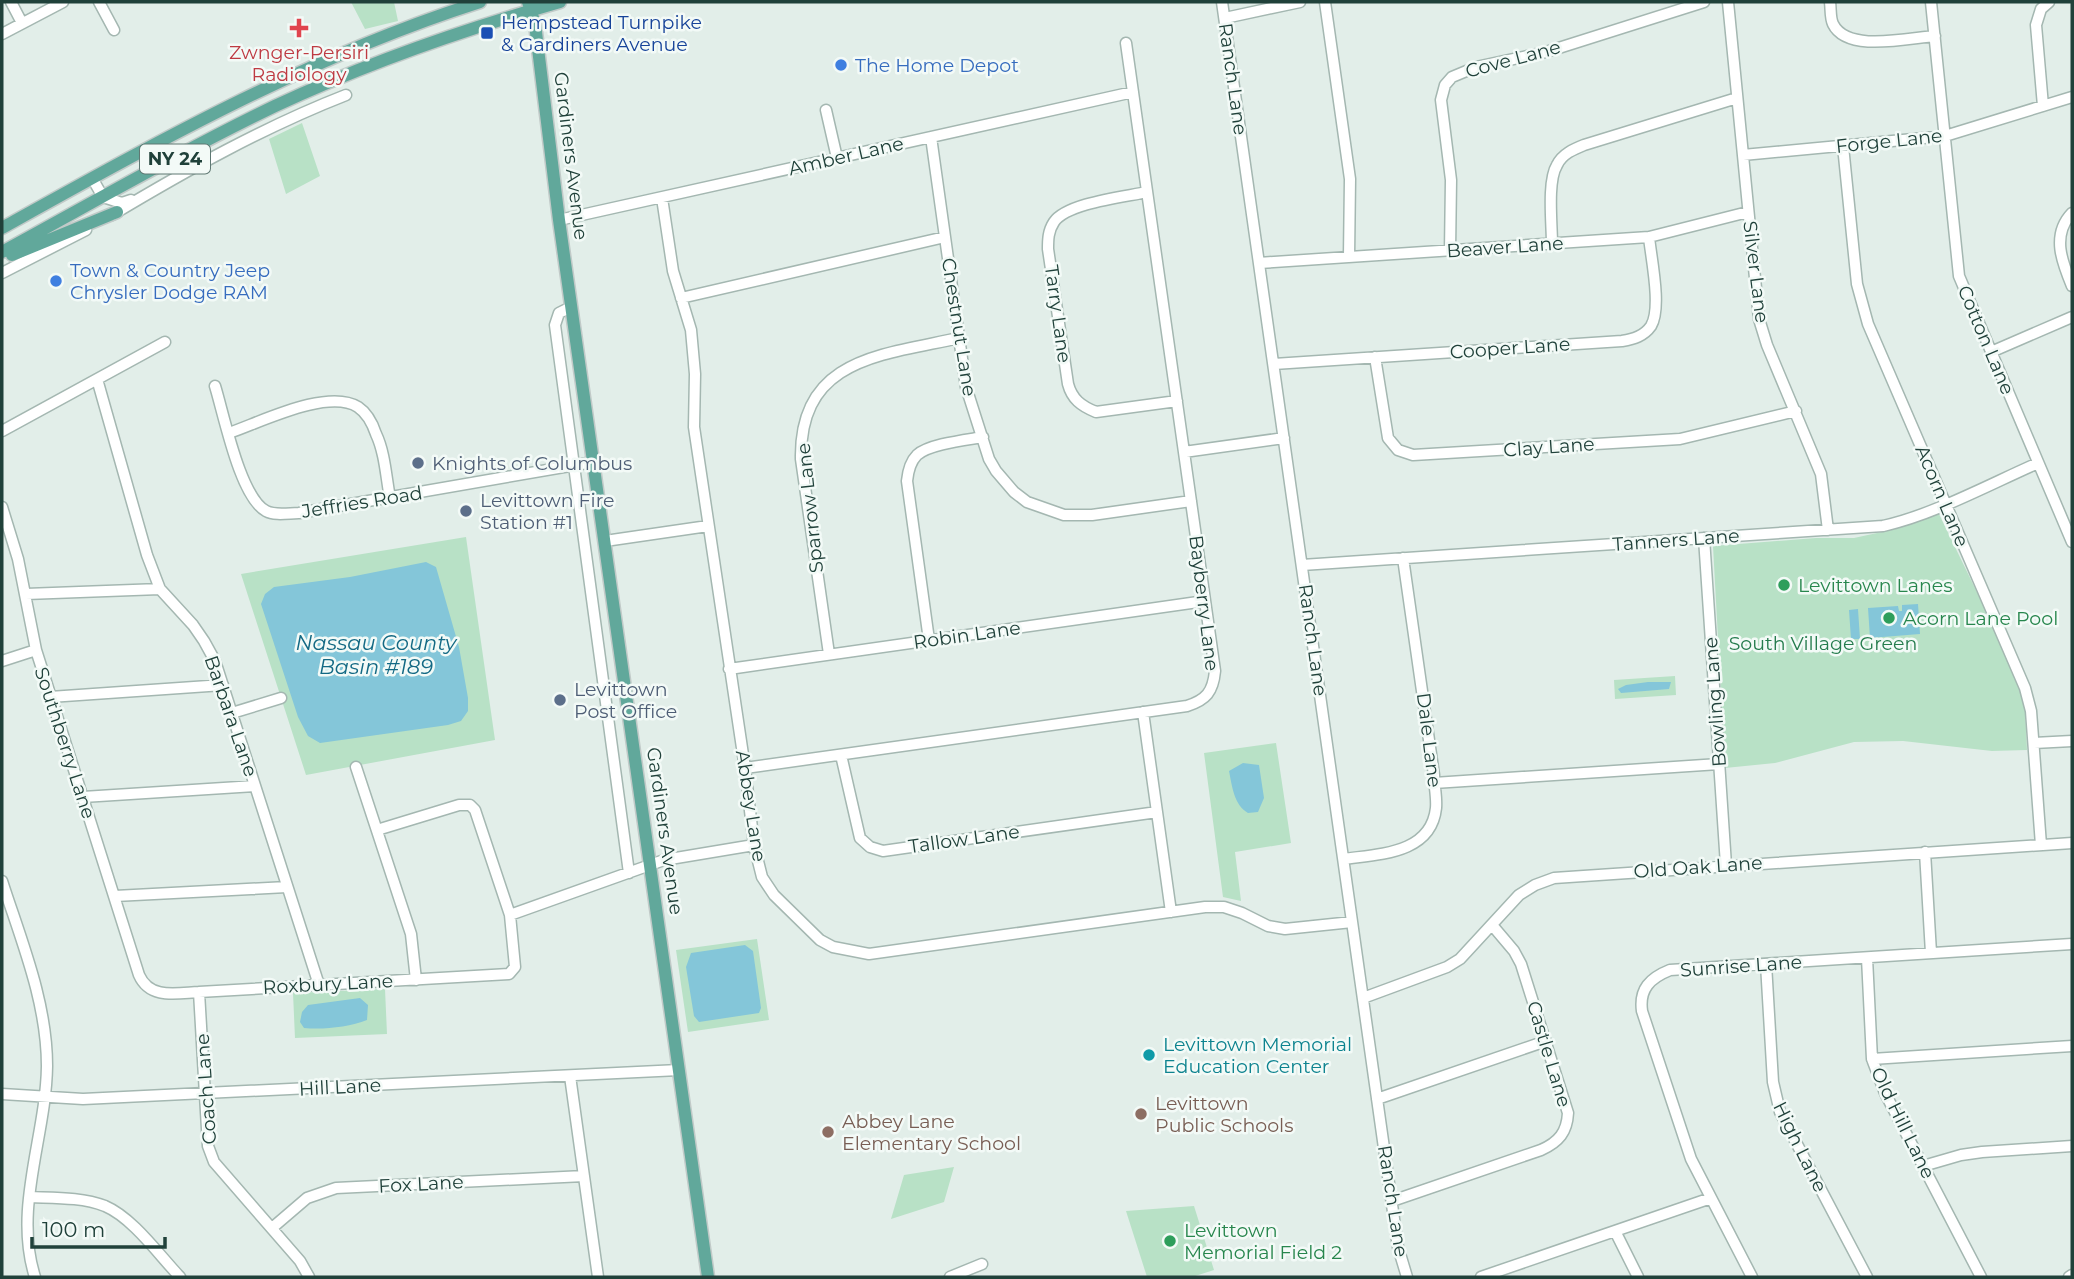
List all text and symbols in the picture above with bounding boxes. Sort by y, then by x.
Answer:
place label: Hempstead Turnpike & Gardiners Avenue [501,11,702,56]
marker: Zwnger-Persiri Radiology [289,18,309,38]
street label: Ranch Lane [1214,22,1252,136]
marker: Hempstead Turnpike & Gardiners Avenue [479,25,495,41]
street label: Cove Lane [1463,35,1563,83]
place label: Zwnger-Persiri Radiology [229,41,369,86]
place label: The Home Depot [855,54,1019,77]
marker: The Home Depot [833,57,849,73]
street label: Gardiners Avenue [549,71,593,241]
street label: Forge Lane [1835,124,1943,158]
street label: Amber Lane [786,132,906,180]
road number: NY 24 [140,144,210,174]
street label: Silver Lane [1738,220,1774,324]
street label: Beaver Lane [1446,231,1564,263]
street label: Chestnut Lane [937,256,981,398]
place label: Town & Country Jeep Chrysler Dodge RAM [70,259,270,304]
street label: Tarry Lane [1040,264,1076,364]
marker: Town & Country Jeep Chrysler Dodge RAM [48,273,64,289]
street label: Cotton Lane [1953,282,2019,398]
street label: Cooper Lane [1449,332,1571,364]
street label: Clay Lane [1503,432,1595,462]
street label: Sparrow Lane [792,442,828,574]
street label: Acorn Lane [1910,442,1974,550]
place label: Knights of Columbus [432,452,632,475]
marker: Knights of Columbus [410,455,426,471]
street label: Jeffries Road [299,481,424,523]
place label: Levittown Fire Station #1 [480,489,615,534]
marker: Levittown Fire Station #1 [458,503,474,519]
street label: Tanners Lane [1612,524,1740,556]
street label: Bayberry Lane [1184,534,1224,672]
place label: Levittown Lanes [1798,574,1953,597]
marker: Levittown Lanes [1776,577,1792,593]
street label: Ranch Lane [1294,583,1332,697]
place label: Acorn Lane Pool [1903,607,2058,630]
marker: Acorn Lane Pool [1881,610,1897,626]
street label: Robin Lane [912,616,1022,654]
water label: Nassau County Basin #189 [296,630,458,679]
park label: South Village Green [1729,632,1917,655]
street label: Bowling Lane [1699,636,1731,768]
street label: Barbara Lane [199,652,263,780]
street label: Southberry Lane [30,664,100,822]
place label: Levittown Post Office [574,678,677,723]
street label: Dale Lane [1412,691,1446,789]
marker: Levittown Post Office [552,692,568,708]
street label: Gardiners Avenue [642,746,688,916]
street label: Abbey Lane [731,749,771,863]
street label: Tallow Lane [907,820,1021,858]
street label: Old Oak Lane [1633,851,1763,883]
street label: Sunrise Lane [1679,950,1803,982]
street label: Roxbury Lane [262,969,394,999]
street label: Castle Lane [1522,998,1576,1110]
street label: Coach Lane [191,1033,221,1145]
place label: Levittown Memorial Education Center [1163,1033,1352,1078]
marker: Levittown Memorial Education Center [1141,1047,1157,1063]
street label: Old Hill Lane [1866,1063,1940,1183]
street label: Hill Lane [298,1073,382,1101]
place label: Levittown Public Schools [1155,1092,1293,1137]
street label: High Lane [1768,1098,1832,1196]
marker: Levittown Public Schools [1133,1106,1149,1122]
place label: Abbey Lane Elementary School [842,1110,1021,1155]
marker: Abbey Lane Elementary School [820,1124,836,1140]
street label: Ranch Lane [1373,1143,1413,1259]
street label: Fox Lane [378,1170,464,1198]
scale bar [32,1206,164,1250]
text: 100 m [42,1217,105,1242]
place label: Levittown Memorial Field 2 [1184,1219,1342,1264]
marker: Levittown Memorial Field 2 [1162,1233,1178,1249]

